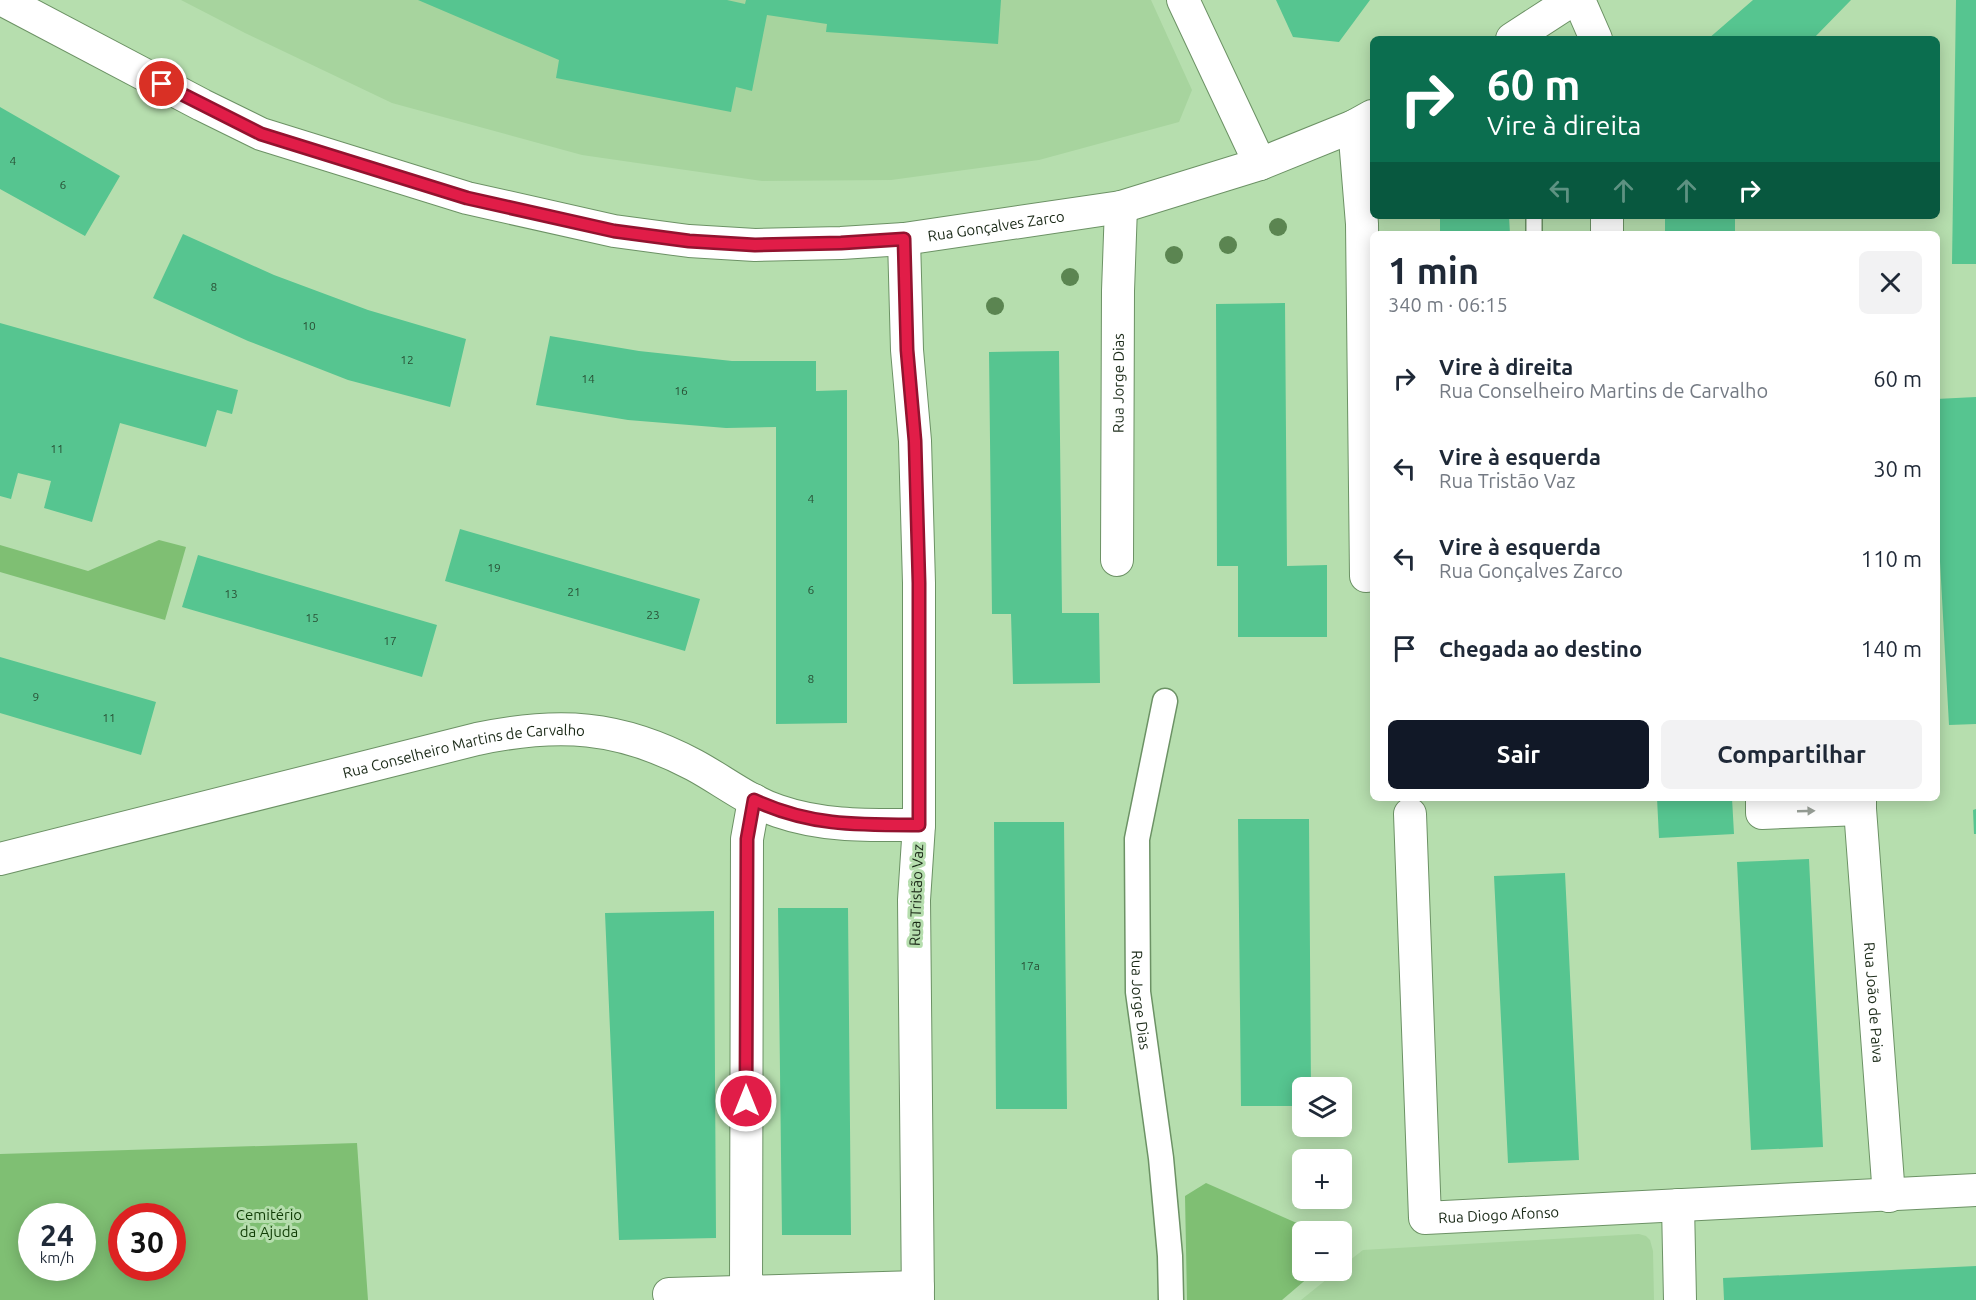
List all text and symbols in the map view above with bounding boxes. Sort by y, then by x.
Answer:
pin [136,58,187,109]
icon: right [1388,60,1466,138]
text: 60 m [1487,61,1581,108]
icon: arrive [145,67,178,100]
text: Vire à direita [1487,110,1641,140]
house number: 4 [10,154,17,167]
icon: left [1544,174,1577,207]
icon: ahead [1607,174,1640,207]
icon: ahead [1670,174,1703,207]
icon: right [1733,174,1766,207]
house number: 6 [60,178,67,191]
street label: Rua Gonçalves Zarco [926,207,1066,244]
text: 1 min [1388,250,1479,291]
button: close [1859,251,1922,314]
house number: 8 [211,280,218,293]
text: 340 m · 06:15 [1388,293,1508,316]
house number: 10 [302,319,316,332]
street label: Rua Jorge Dias [1109,333,1126,433]
house number: 12 [400,353,414,366]
text: Vire à direita [1439,354,1573,379]
icon: right [1388,362,1421,395]
text: 60 m [1873,366,1922,391]
house number: 14 [581,372,595,385]
text: Rua Conselheiro Martins de Carvalho [1439,379,1768,402]
house number: 16 [674,384,688,397]
house number: 11 [50,442,64,455]
text: Vire à esquerda [1439,444,1601,469]
icon: left [1388,452,1421,485]
text: 30 m [1873,456,1922,481]
text: Rua Tristão Vaz [1439,469,1576,492]
house number: 4 [808,492,815,505]
text: Vire à esquerda [1439,534,1601,559]
icon: left [1388,542,1421,575]
text: 110 m [1861,546,1922,571]
text: Rua Gonçalves Zarco [1439,559,1623,582]
house number: 19 [487,561,501,574]
house number: 6 [808,583,815,596]
house number: 21 [567,585,581,598]
house number: 13 [224,587,238,600]
house number: 23 [646,608,660,621]
house number: 15 [305,611,319,624]
icon: arrive [1388,632,1421,665]
house number: 17 [383,634,397,647]
text: Chegada ao destino [1439,636,1642,661]
text: 140 m [1861,636,1922,661]
house number: 8 [808,672,815,685]
house number: 9 [33,690,39,703]
house number: 11 [102,711,116,724]
button: Sair [1388,720,1649,789]
button: Compartilhar [1661,720,1922,789]
street label: Rua Conselheiro Martins de Carvalho [341,721,586,781]
one-way arrow [1797,806,1816,815]
street label: Rua Tristão Vaz [906,843,926,946]
street label: Rua João de Paiva [1862,942,1887,1063]
street label: Rua Jorge Dias [1129,950,1154,1051]
house number: 17a [1020,959,1040,972]
position arrow [714,1069,778,1133]
map controls [1292,1077,1352,1281]
button: layers [1292,1077,1352,1137]
button: + [1292,1149,1352,1209]
speed limit sign: 30 [108,1203,186,1281]
street label: Rua Diogo Afonso [1438,1203,1560,1226]
park label: Cemitério da Ajuda [236,1206,302,1240]
text: 24 [40,1218,74,1252]
button: − [1292,1221,1352,1281]
text: km/h [40,1249,74,1266]

